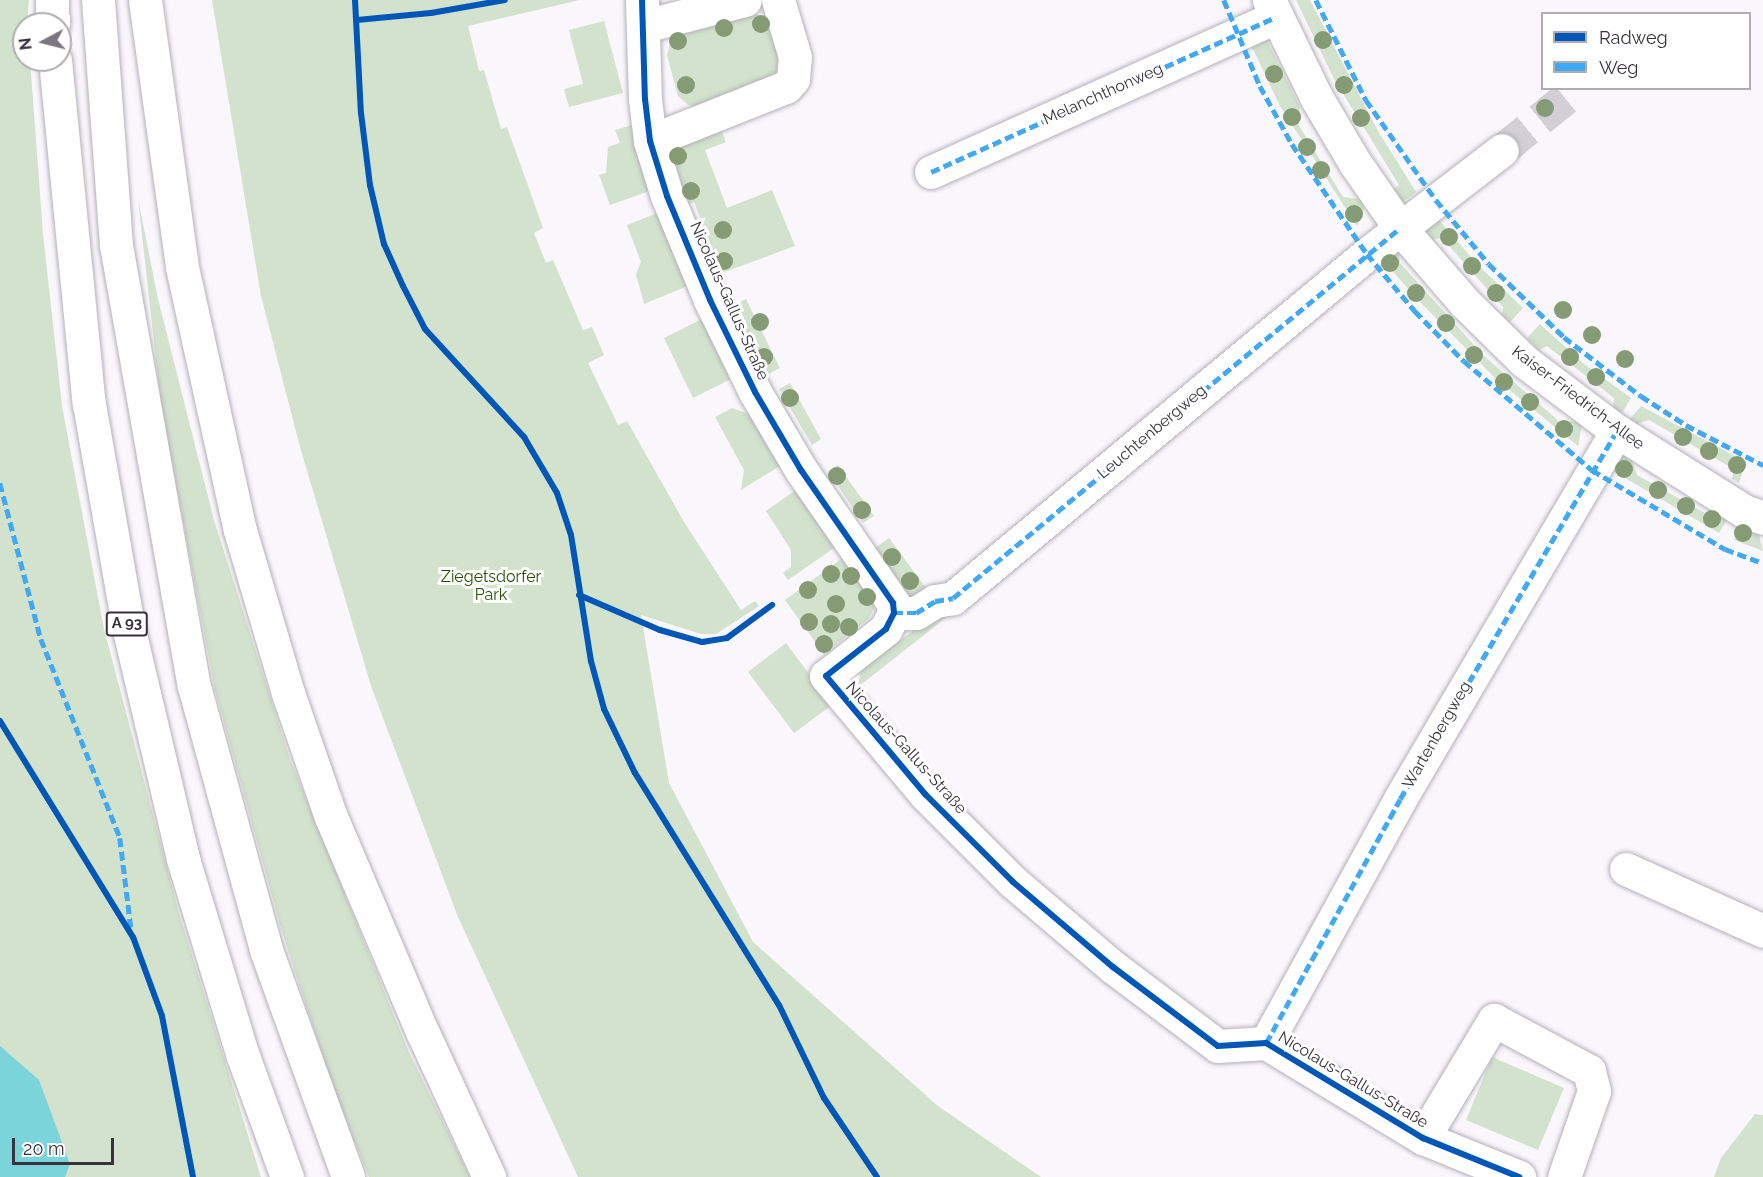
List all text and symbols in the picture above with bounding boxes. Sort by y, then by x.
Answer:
north arrow [12,12,72,72]
legend [1541,12,1751,90]
text: Radweg [1599,27,1668,48]
text: N [15,37,36,51]
text: Weg [1599,57,1638,78]
street label: Melanchthonweg [1040,59,1166,129]
street label: Nicolaus-Gallus-Straße [685,219,773,383]
street label: Kaiser-Friedrich-Allee [1508,342,1648,454]
street label: Leuchtenbergweg [1094,381,1210,483]
park label: Ziegetsdorfer Park [441,567,541,605]
road number: A 93 [104,612,150,636]
street label: Nicolaus-Gallus-Straße [842,678,970,818]
street label: Wartenbergweg [1399,678,1475,792]
street label: Nicolaus-Gallus-Straße [1275,1028,1431,1132]
scale bar [15,1126,117,1164]
text: 20 m [23,1138,65,1159]

